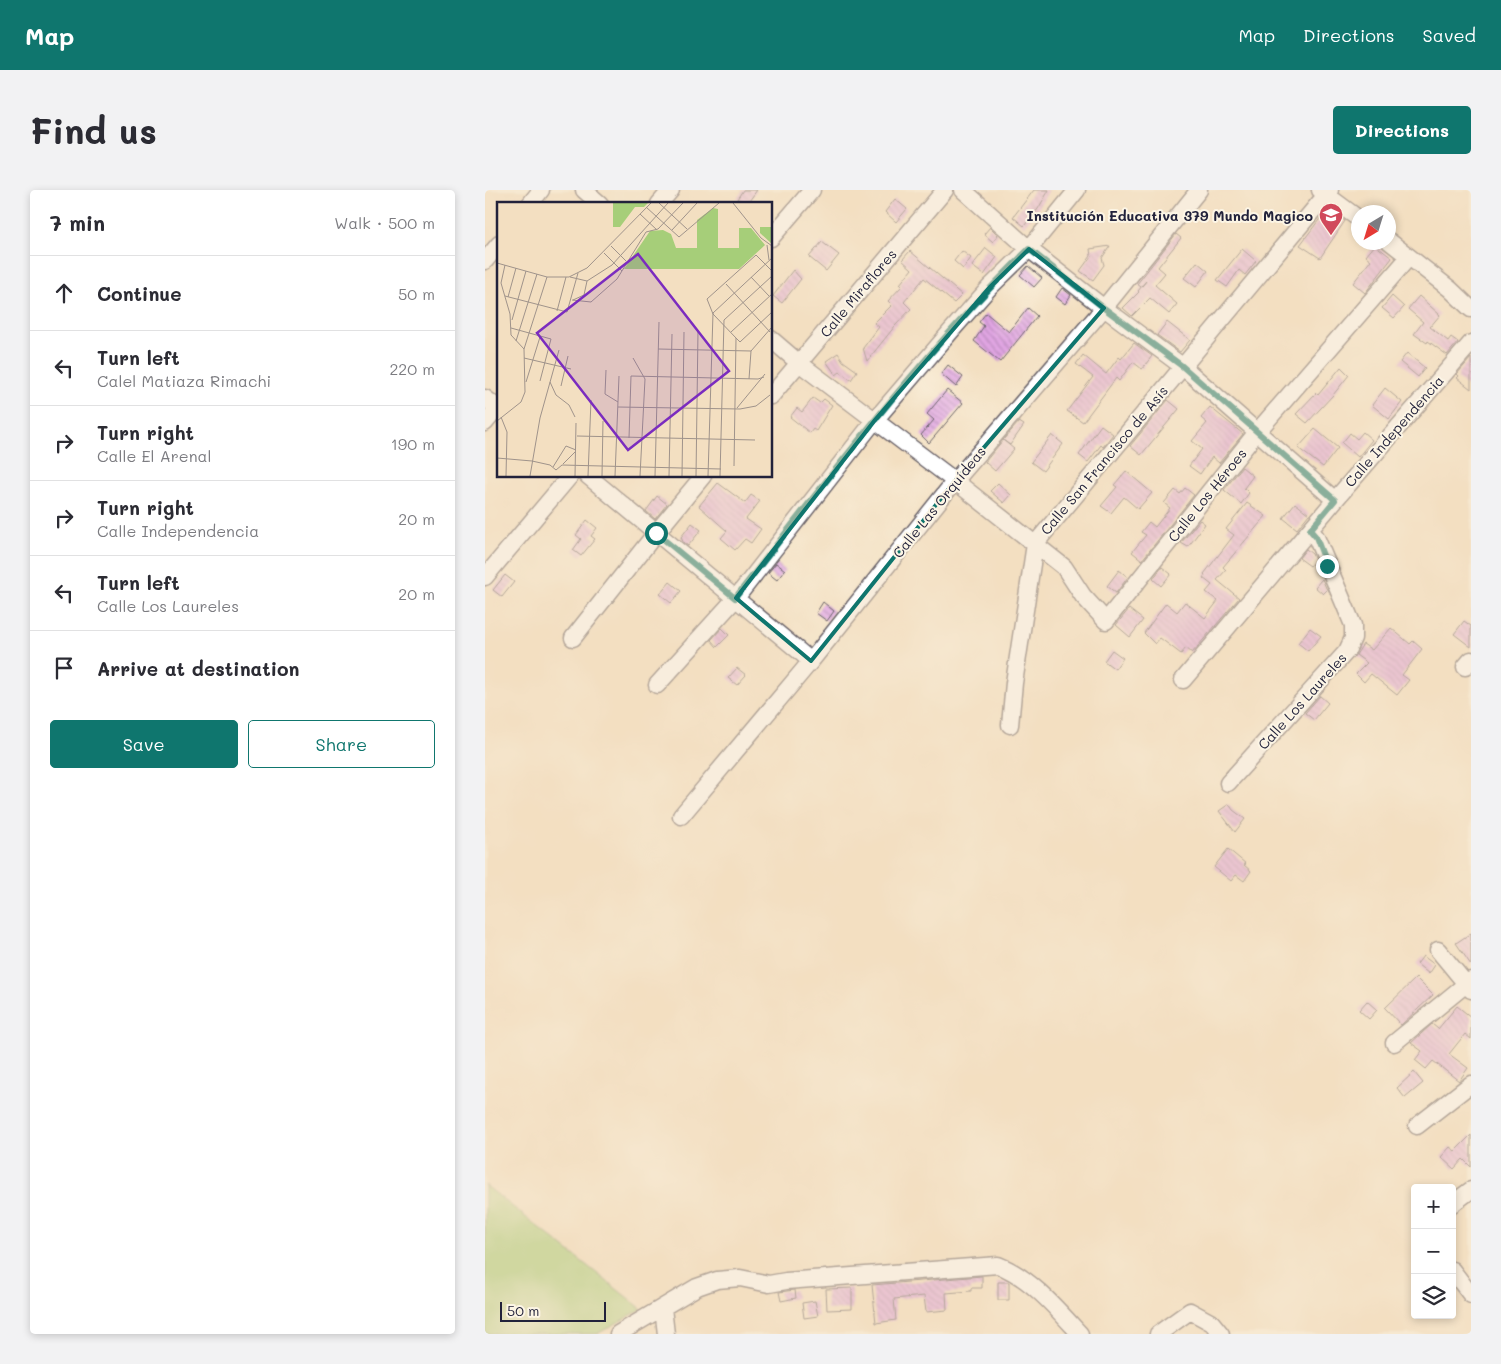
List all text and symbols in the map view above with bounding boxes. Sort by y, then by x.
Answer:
text: Map [25,20,74,51]
text: Map [1238,23,1275,47]
text: Directions [1303,23,1395,47]
text: Saved [1423,23,1476,47]
button: Directions [1333,106,1471,154]
text: Find us [30,107,157,153]
inset map [497,202,773,478]
school or university icon: Institución Educativa 379 Mundo Magico [1318,202,1344,236]
north arrow [1351,205,1396,250]
place label: Institución Educativa 379 Mundo Magico [1027,206,1313,225]
text: 7 min [50,209,105,236]
text: Walk · 500 m [334,212,435,233]
street label: Calle Miraflores [815,245,901,341]
icon: ahead [50,279,78,307]
text: Continue [97,281,182,306]
text: 50 m [398,283,435,304]
text: Turn left [97,345,180,370]
icon: left [50,354,78,382]
text: 220 m [389,358,435,379]
text: Calel Matiaza Rimachi [97,370,271,391]
street label: Calle Independencia [1340,371,1448,491]
street label: Calle San Francisco de Asís [1036,381,1172,539]
text: Turn right [97,420,194,445]
icon: right [50,429,78,457]
text: 190 m [391,433,435,454]
street label: Calle Las Orquídeas [888,442,990,562]
street label: Calle Los Héroes [1163,444,1251,546]
text: Calle El Arenal [97,445,212,466]
text: Turn right [97,495,194,520]
icon: right [50,504,78,532]
text: 20 m [398,508,435,529]
text: Calle Independencia [97,520,259,541]
route start [645,522,668,545]
route end [1316,555,1339,578]
text: Turn left [97,570,180,595]
icon: left [50,579,78,607]
text: 20 m [398,583,435,604]
text: Calle Los Laureles [97,595,239,616]
street label: Calle Los Laureles [1253,648,1351,754]
icon: arrive [50,654,78,682]
text: Arrive at destination [97,656,300,681]
button: Save [50,720,238,768]
button: Share [248,720,435,768]
map controls [1411,1184,1456,1319]
button: + [1411,1184,1456,1229]
button: − [1411,1229,1456,1274]
button: layers [1411,1274,1456,1319]
scale bar [500,1299,606,1322]
text: 50 m [507,1301,539,1320]

